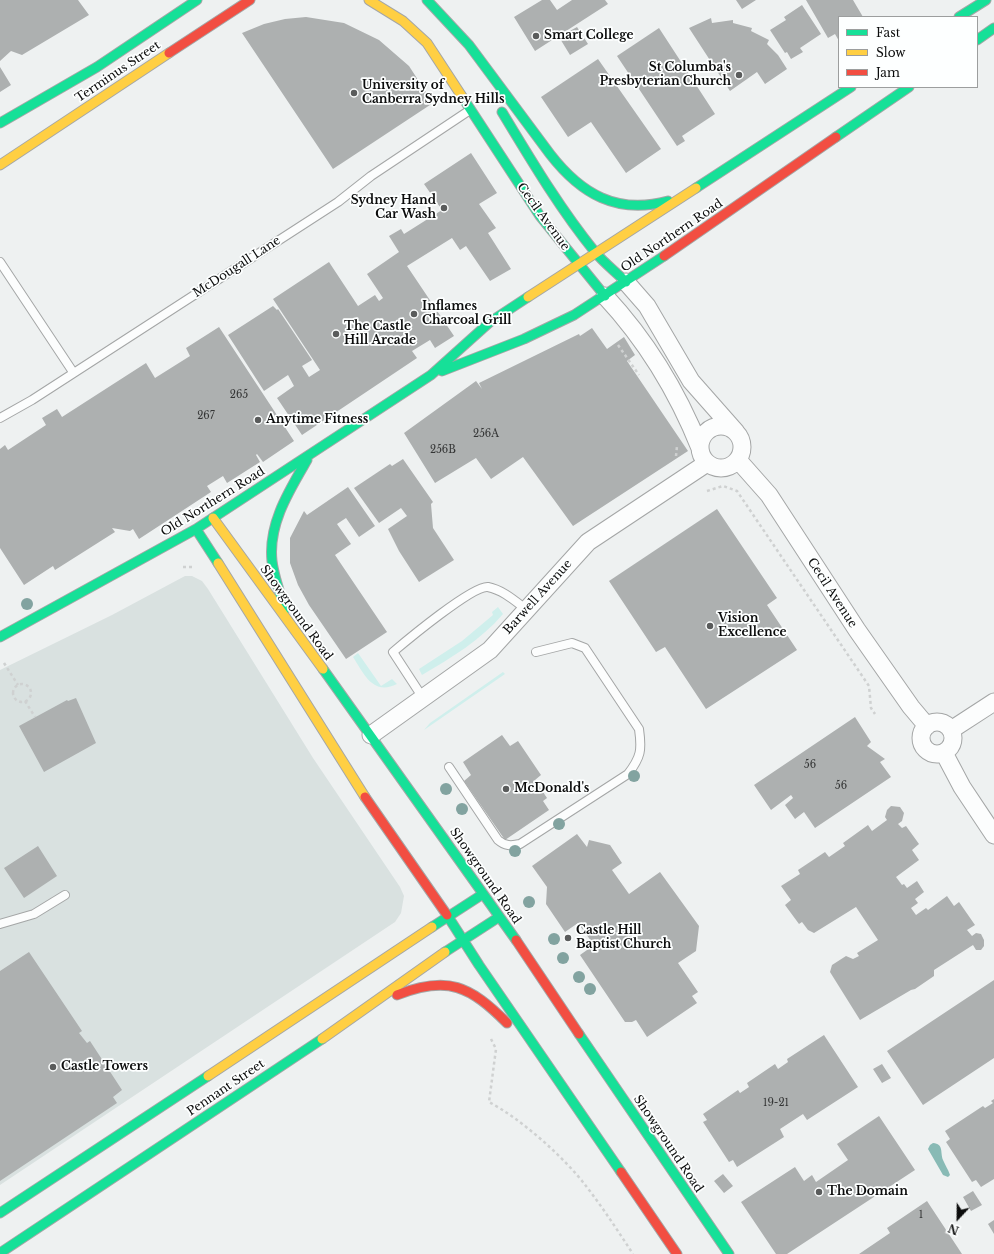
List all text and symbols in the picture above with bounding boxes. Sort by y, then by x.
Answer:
legend [838,16,978,88]
text: Fast [876,25,900,40]
place label: Smart College [544,29,633,43]
marker: Smart College [531,31,541,41]
street label: Terminus Street [73,38,163,106]
text: Slow [876,45,905,60]
place label: St Columba's Presbyterian Church [599,61,731,89]
text: Jam [876,65,900,80]
marker: St Columba's Presbyterian Church [734,70,744,80]
place label: University of Canberra Sydney Hills [362,79,504,107]
marker: University of Canberra Sydney Hills [349,88,359,98]
street label: Cecil Avenue [514,180,572,254]
place label: Sydney Hand Car Wash [351,194,436,222]
street label: Old Northern Road [618,197,726,275]
marker: Sydney Hand Car Wash [439,203,449,213]
street label: McDougall Lane [191,233,283,301]
place label: Inflames Charcoal Grill [422,300,512,328]
marker: Inflames Charcoal Grill [409,309,419,319]
place label: The Castle Hill Arcade [344,320,416,348]
marker: The Castle Hill Arcade [331,329,341,339]
house number: 265 [230,389,248,401]
house number: 267 [197,410,215,422]
place label: Anytime Fitness [266,413,368,427]
marker: Anytime Fitness [253,415,263,425]
house number: 256A [473,428,499,440]
house number: 256B [430,444,456,456]
street label: Old Northern Road [158,464,268,540]
street label: Cecil Avenue [804,556,860,630]
street label: Barwell Avenue [501,557,575,637]
street label: Showground Road [257,563,335,663]
place label: Vision Excellence [718,612,787,640]
marker: Vision Excellence [705,621,715,631]
house number: 56 [804,759,816,771]
house number: 56 [835,780,847,792]
place label: McDonald's [514,782,589,796]
marker: McDonald's [501,784,511,794]
street label: Showground Road [446,825,524,927]
place label: Castle Hill Baptist Church [576,924,671,952]
marker: Castle Hill Baptist Church [563,933,573,943]
street label: Pennant Street [185,1057,267,1119]
place label: Castle Towers [61,1060,148,1074]
marker: Castle Towers [48,1062,58,1072]
street label: Showground Road [630,1093,706,1195]
house number: 19-21 [763,1097,789,1109]
place label: The Domain [827,1185,908,1199]
marker: The Domain [814,1187,824,1197]
north arrow [938,1198,978,1238]
house number: 1 [919,1209,923,1221]
text: N [946,1221,961,1238]

